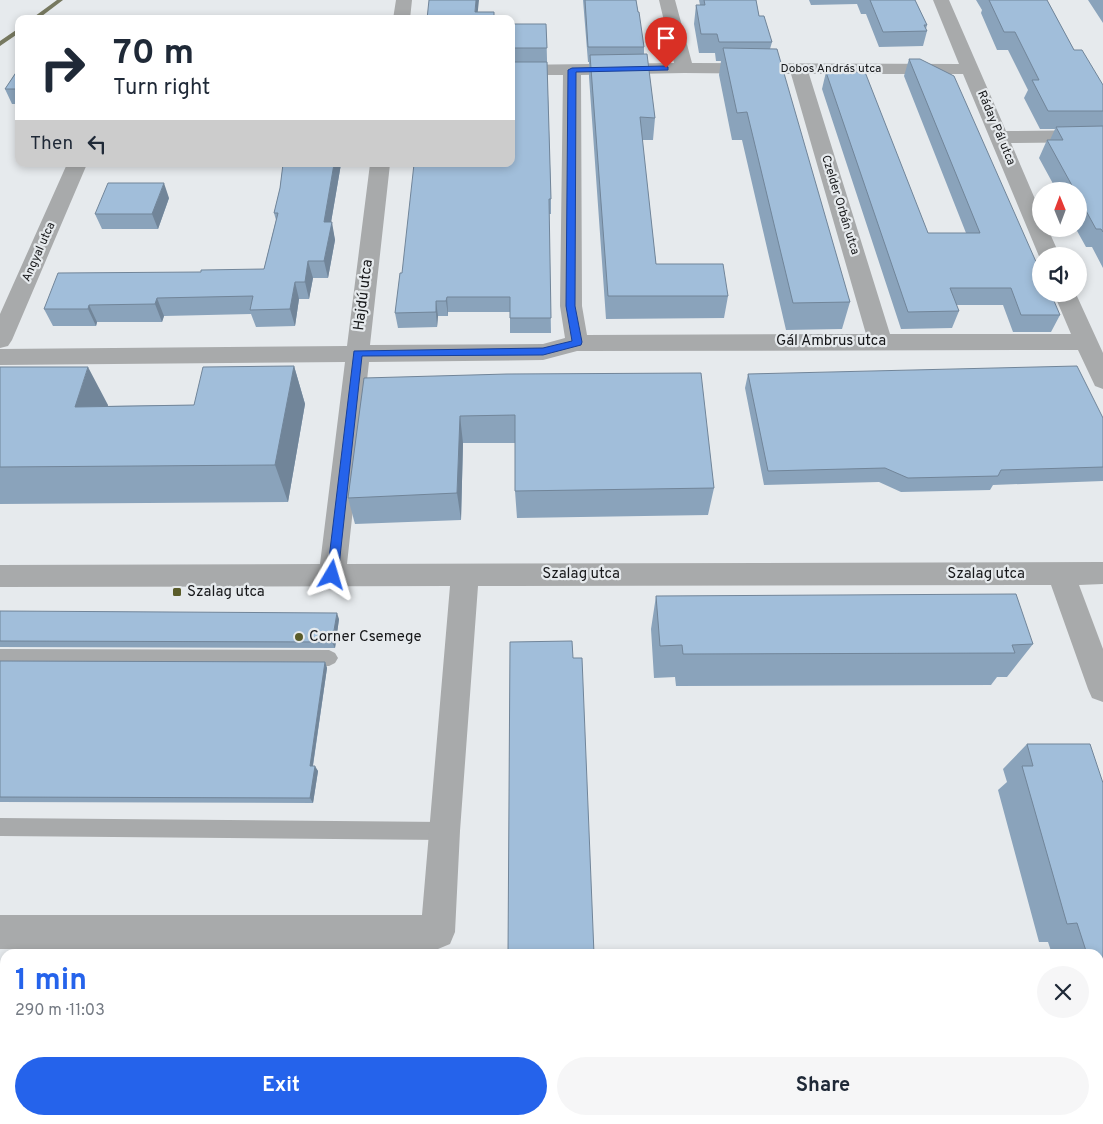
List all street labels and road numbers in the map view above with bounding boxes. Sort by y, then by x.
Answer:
street label: Dobos András utca [781,61,881,77]
street label: Ráday Pál utca [973,88,1019,168]
street label: Czelder Orbán utca [817,153,863,257]
street label: Angyal utca [19,220,59,284]
street label: Hajdú utca [350,258,378,332]
street label: Gál Ambrus utca [776,332,886,351]
street label: Szalag utca [542,565,620,584]
street label: Szalag utca [947,565,1025,584]

